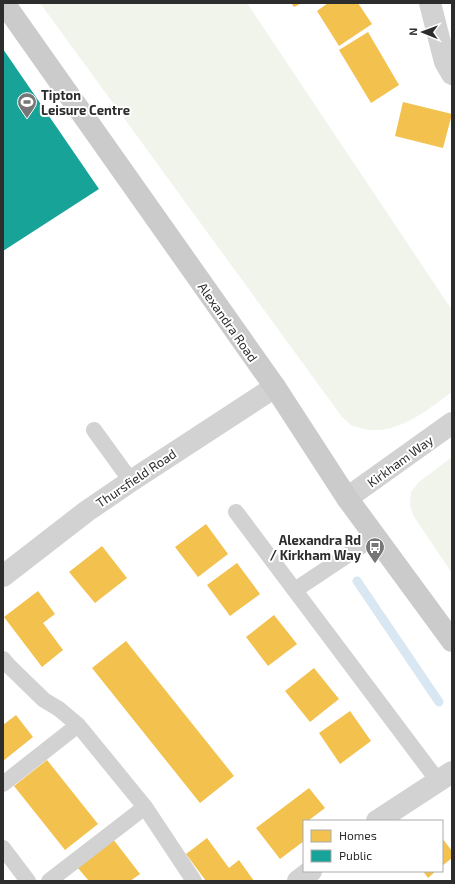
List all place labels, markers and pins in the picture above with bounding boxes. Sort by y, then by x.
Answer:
place label: Tipton Leisure Centre [41,87,130,118]
sports icon: Tipton Leisure Centre [16,91,38,119]
place label: Alexandra Rd / Kirkham Way [270,532,362,563]
bus stop icon: Alexandra Rd / Kirkham Way [364,536,386,564]

